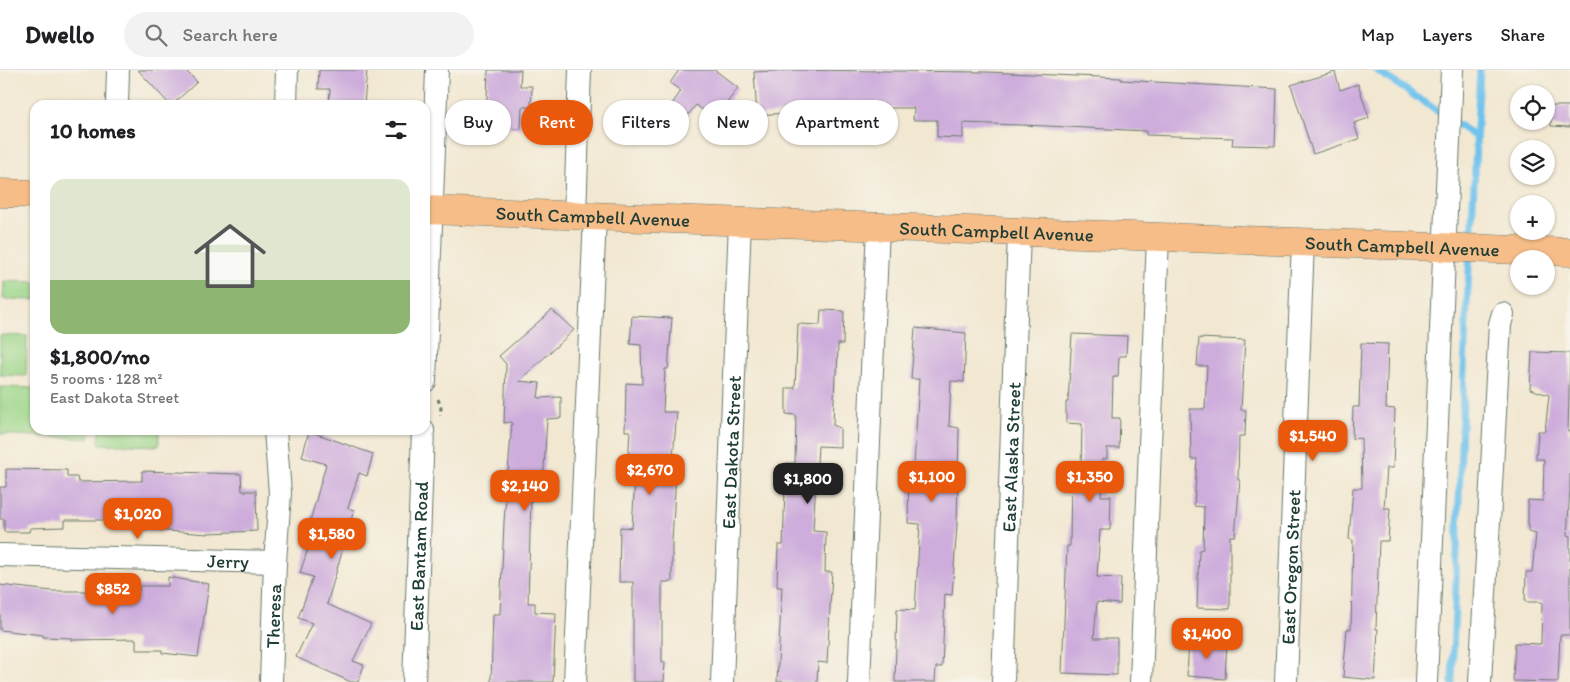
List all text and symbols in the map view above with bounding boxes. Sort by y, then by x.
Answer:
search box [124,12,474,57]
text: Dwello [25,20,94,49]
icon: search [142,21,170,49]
text: Search here [182,23,278,46]
text: Map [1361,24,1394,46]
text: Layers [1422,24,1472,46]
text: Share [1500,24,1545,46]
map controls [1510,85,1555,295]
button: locate [1510,85,1555,130]
chip: Buy [445,100,511,145]
chip: Rent [521,100,593,145]
chip: Filters [603,100,689,145]
chip: New [699,100,768,145]
chip: Apartment [778,100,898,145]
icon: filters [382,116,410,144]
text: 10 homes [50,118,136,143]
button: layers [1510,140,1555,185]
button: + [1510,195,1555,240]
street label: South Campbell Avenue [495,202,691,232]
icon: home [185,211,275,301]
street label: South Campbell Avenue [899,216,1094,247]
street label: South Campbell Avenue [1305,231,1500,261]
button: − [1510,250,1555,295]
text: $1,800/mo [50,344,150,369]
text: 5 rooms · 128 m² [50,369,162,388]
street label: East Dakota Street [717,375,746,529]
street label: East Alaska Street [997,382,1026,533]
text: East Dakota Street [50,388,179,407]
pin: $1,540 [1272,420,1354,462]
text: $1,540 [1289,426,1337,445]
pin: $2,670 [609,454,691,496]
text: $2,670 [627,460,673,479]
pin: $1,100 [891,460,973,503]
pin: $1,350 [1049,460,1131,503]
pin: $1,800 [767,462,849,505]
text: $1,100 [909,467,955,486]
text: $1,350 [1067,467,1113,486]
text: $1,800 [784,469,832,488]
pin: $2,140 [484,470,566,512]
text: $2,140 [501,476,549,495]
street label: East Bantam Road [405,480,433,632]
street label: East Oregon Street [1276,489,1305,645]
pin: $1,020 [97,498,179,540]
text: $1,020 [114,504,162,523]
pin: $1,580 [291,518,373,560]
text: $1,580 [309,524,355,543]
street label: Jerry [207,549,249,573]
pin: $852 [83,572,143,615]
text: $852 [96,579,130,598]
street label: Theresa [261,583,286,649]
pin: $1,400 [1166,618,1248,660]
text: $1,400 [1183,624,1231,643]

